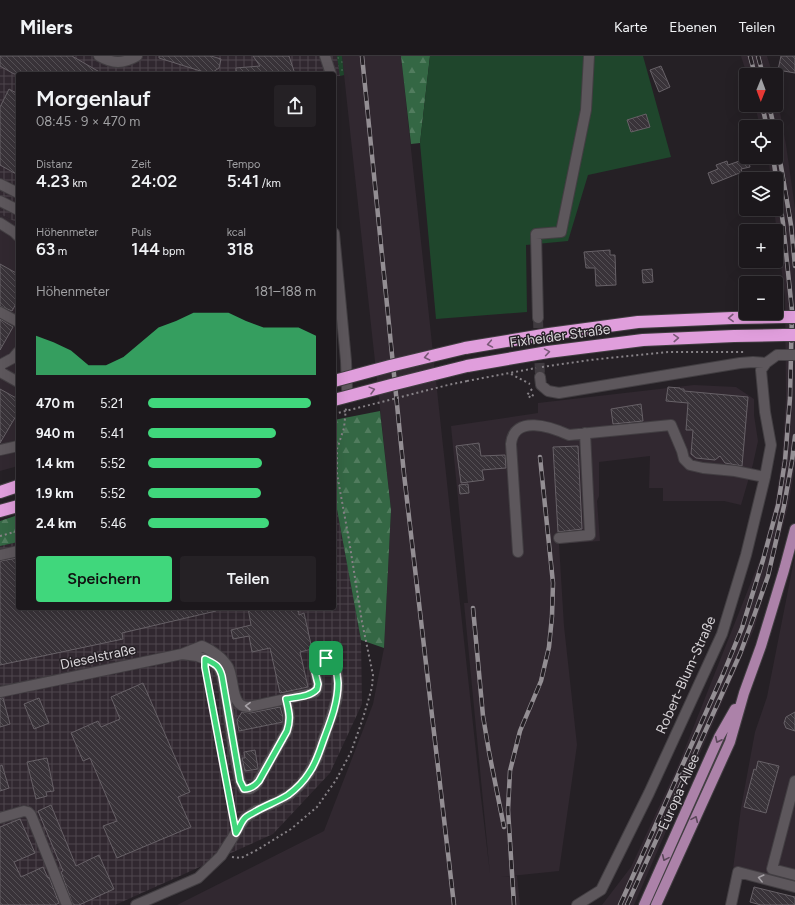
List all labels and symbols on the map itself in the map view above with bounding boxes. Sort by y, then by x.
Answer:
north arrow [739,68,783,112]
one-way arrow [728,314,734,322]
street label: Fixheider Straße [509,320,612,351]
one-way arrow [673,334,679,343]
one-way arrow [487,339,494,348]
one-way arrow [544,348,550,357]
one-way arrow [424,353,430,361]
one-way arrow [368,386,375,395]
street label: Robert-Blum-Straße [652,613,720,737]
street label: Dieselstraße [59,641,138,673]
pin [309,641,343,675]
one-way arrow [245,702,251,710]
one-way arrow [715,736,723,743]
street label: Europa-Allee [655,751,703,833]
one-way arrow [690,815,698,823]
one-way arrow [662,854,670,862]
one-way arrow [758,874,765,883]

